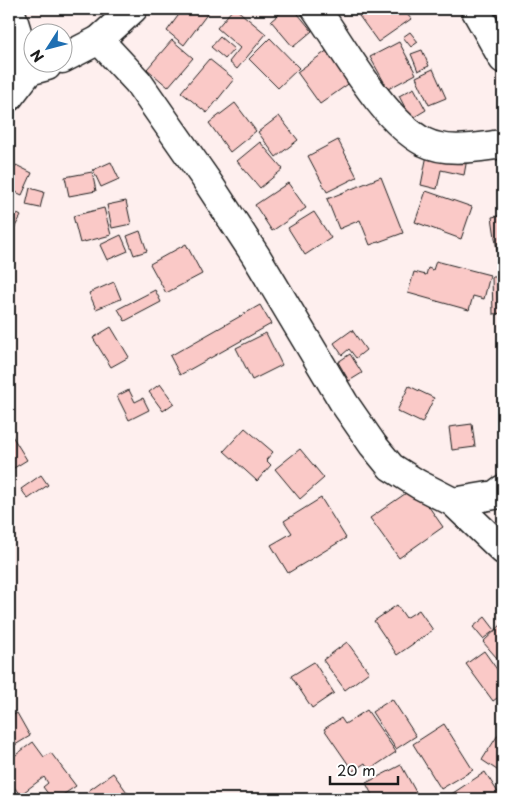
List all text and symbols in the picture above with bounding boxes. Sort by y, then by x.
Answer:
north arrow [22,22,72,72]
text: N [25,45,49,67]
scale bar [330,753,397,785]
text: 20 m [337,758,376,781]

